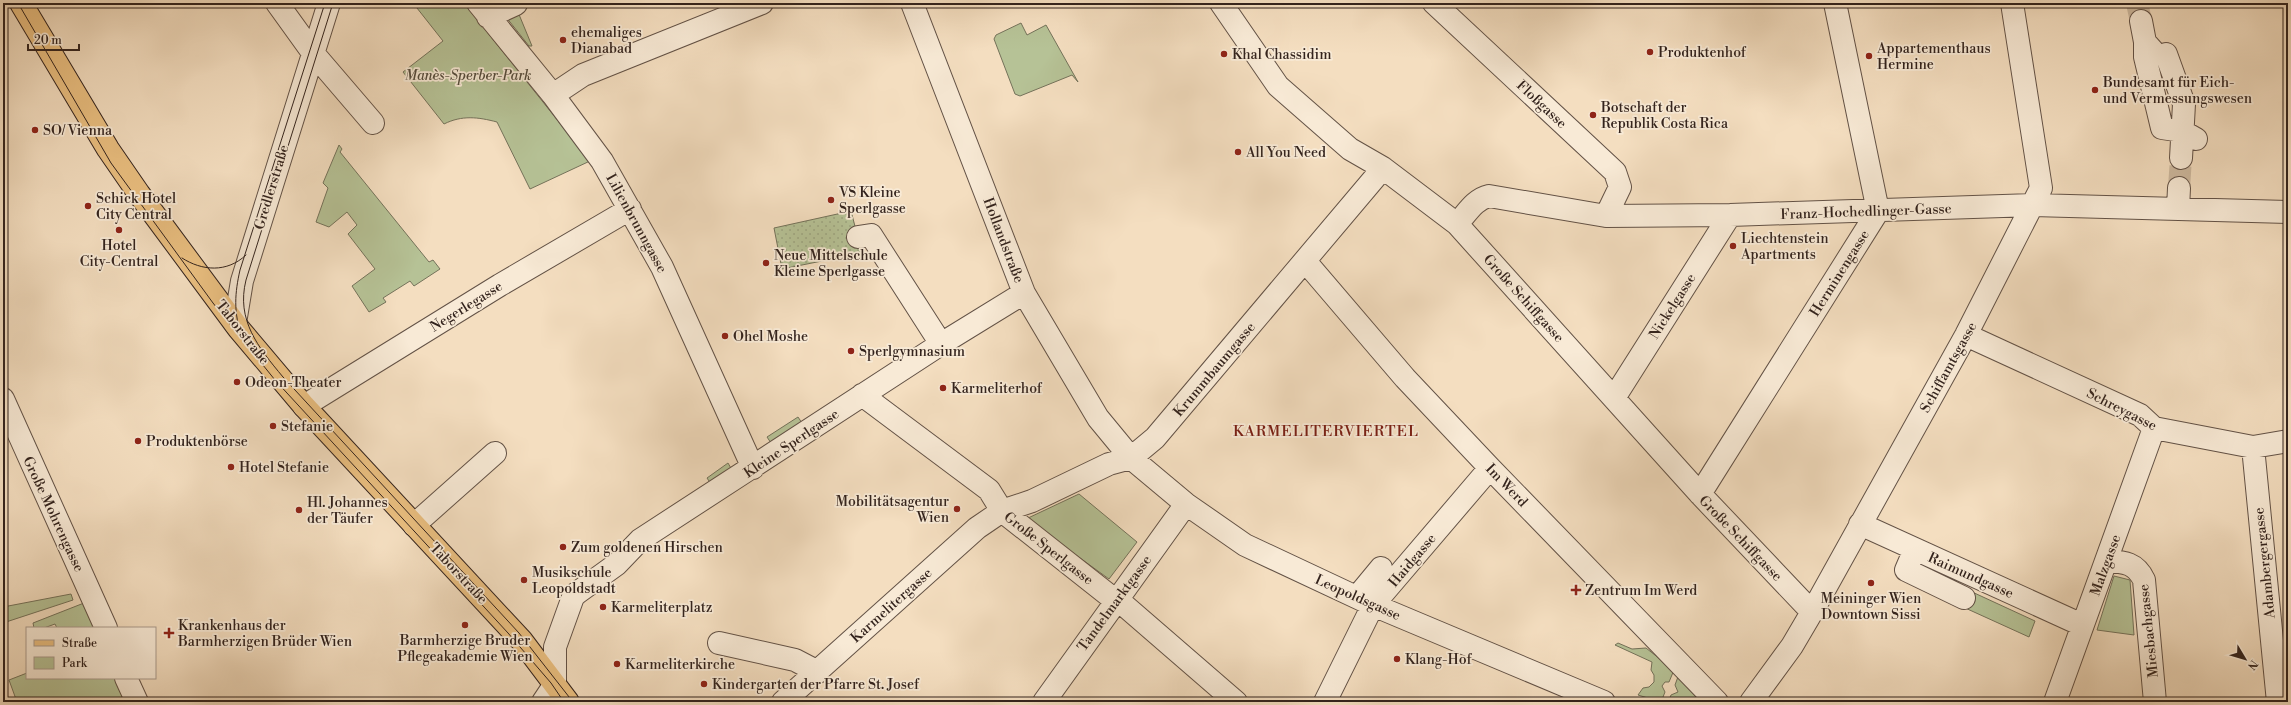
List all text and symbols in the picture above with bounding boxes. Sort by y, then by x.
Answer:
place label: ehemaliges Dianabad [571,24,642,58]
scale bar [28,26,79,52]
text: 20 m [34,33,62,48]
marker: ehemaliges Dianabad [558,35,568,45]
place label: Appartementhaus Hermine [1876,40,1991,74]
place label: Produktenhof [1658,44,1747,62]
place label: Khal Chassidim [1232,46,1331,64]
marker: Produktenhof [1645,47,1655,57]
marker: Khal Chassidim [1219,49,1229,59]
marker: Appartementhaus Hermine [1864,51,1874,61]
park label: Manès-Sperber-Park [405,67,531,85]
place label: Bundesamt für Eich- und Vermessungswesen [2102,74,2253,108]
street label: Floßgasse [1512,77,1570,133]
marker: Bundesamt für Eich- und Vermessungswesen [2090,85,2100,95]
place label: Botschaft der Republik Costa Rica [1600,99,1729,133]
marker: Botschaft der Republik Costa Rica [1588,110,1598,120]
place label: SO/ Vienna [43,122,113,140]
marker: SO/ Vienna [30,125,40,135]
street label: Gredlerstraße [251,143,293,232]
place label: All You Need [1245,144,1326,162]
marker: All You Need [1233,147,1243,157]
street label: Lilienbrunngasse [601,171,671,276]
place label: VS Kleine Sperlgasse [838,184,906,218]
place label: Schick Hotel City Central [96,190,176,224]
marker: VS Kleine Sperlgasse [826,195,836,205]
street label: Hollandstraße [979,195,1028,286]
street label: Franz-Hochedlinger-Gasse [1780,200,1952,224]
marker: Schick Hotel City Central [83,201,93,211]
marker: Hotel City-Central [114,225,124,235]
street label: Herminengasse [1806,227,1874,320]
place label: Liechtenstein Apartments [1740,230,1829,264]
place label: Hotel City-Central [80,237,158,271]
marker: Liechtenstein Apartments [1728,241,1738,251]
place label: Neue Mittelschule Kleine Sperlgasse [774,247,888,281]
street label: Große Schiffgasse [1479,251,1568,347]
marker: Neue Mittelschule Kleine Sperlgasse [761,258,771,268]
street label: Nickelgasse [1646,270,1700,343]
street label: Negerlegasse [427,277,506,336]
street label: Taborstraße [211,297,273,369]
street label: Krummbaumgasse [1170,319,1260,421]
street label: Schiffamtsgasse [1916,319,1981,416]
place label: Ohel Moshe [733,328,808,346]
marker: Ohel Moshe [720,331,730,341]
place label: Sperlgymnasium [859,343,965,361]
marker: Sperlgymnasium [846,346,856,356]
place label: Odeon-Theater [245,374,342,392]
marker: Odeon-Theater [232,377,242,387]
place label: Karmeliterhof [951,380,1043,398]
marker: Karmeliterhof [938,383,948,393]
street label: Schreygasse [2083,384,2160,435]
street label: Kleine Sperlgasse [740,405,843,482]
place label: Stefanie [281,418,333,436]
marker: Stefanie [268,421,278,431]
district label: KARMELITERVIERTEL [1233,422,1419,441]
place label: Produktenbörse [146,433,248,451]
marker: Produktenbörse [133,436,143,446]
street label: Große Mohrengasse [18,454,88,575]
place label: Hotel Stefanie [239,459,329,477]
street label: Im Werd [1481,460,1531,511]
marker: Hotel Stefanie [226,462,236,472]
street label: Große Schiffgasse [1695,492,1786,585]
place label: Mobilitätsagentur Wien [836,493,950,527]
place label: Hl. Johannes der Täufer [307,494,388,528]
marker: Mobilitätsagentur Wien [952,504,962,514]
marker: Hl. Johannes der Täufer [294,505,304,515]
street label: Adambergergasse [2250,507,2280,620]
street label: Große Sperlgasse [1000,508,1097,589]
street label: Haidgasse [1385,530,1440,591]
street label: Malzgasse [2087,532,2125,598]
street label: Taborstraße [425,539,491,608]
place label: Zum goldenen Hirschen [571,539,724,557]
marker: Zum goldenen Hirschen [558,542,568,552]
street label: Raimundgasse [1925,549,2016,603]
street label: Tandelmarktgasse [1074,552,1156,655]
place label: Musikschule Leopoldstadt [532,564,616,598]
street label: Karmelitergasse [847,564,936,647]
street label: Leopoldsgasse [1312,571,1403,625]
marker: Musikschule Leopoldstadt [519,575,529,585]
marker: Meininger Wien Downtown Sissi [1866,578,1876,588]
place label: Zentrum Im Werd [1585,582,1697,600]
street label: Miesbachgasse [2135,583,2163,679]
marker: Zentrum Im Werd [1570,584,1582,596]
place label: Meininger Wien Downtown Sissi [1821,590,1922,624]
place label: Karmeliterplatz [611,599,713,617]
marker: Karmeliterplatz [598,602,608,612]
place label: Krankenhaus der Barmherzigen Brüder Wien [177,617,353,651]
marker: Barmherzige Bruder Pflegeakademie Wien [460,620,470,630]
legend [26,627,156,679]
marker: Krankenhaus der Barmherzigen Brüder Wien [163,627,175,639]
place label: Barmherzige Bruder Pflegeakademie Wien [397,632,533,666]
text: Straße [62,636,97,651]
north arrow [2225,639,2265,679]
place label: Klang-Hof [1405,651,1472,669]
marker: Klang-Hof [1392,654,1402,664]
text: Park [62,656,88,671]
place label: Karmeliterkirche [625,656,735,674]
text: N [2244,657,2260,673]
marker: Karmeliterkirche [612,659,622,669]
place label: Kindergarten der Pfarre St. Josef [712,676,920,694]
marker: Kindergarten der Pfarre St. Josef [699,679,709,689]

